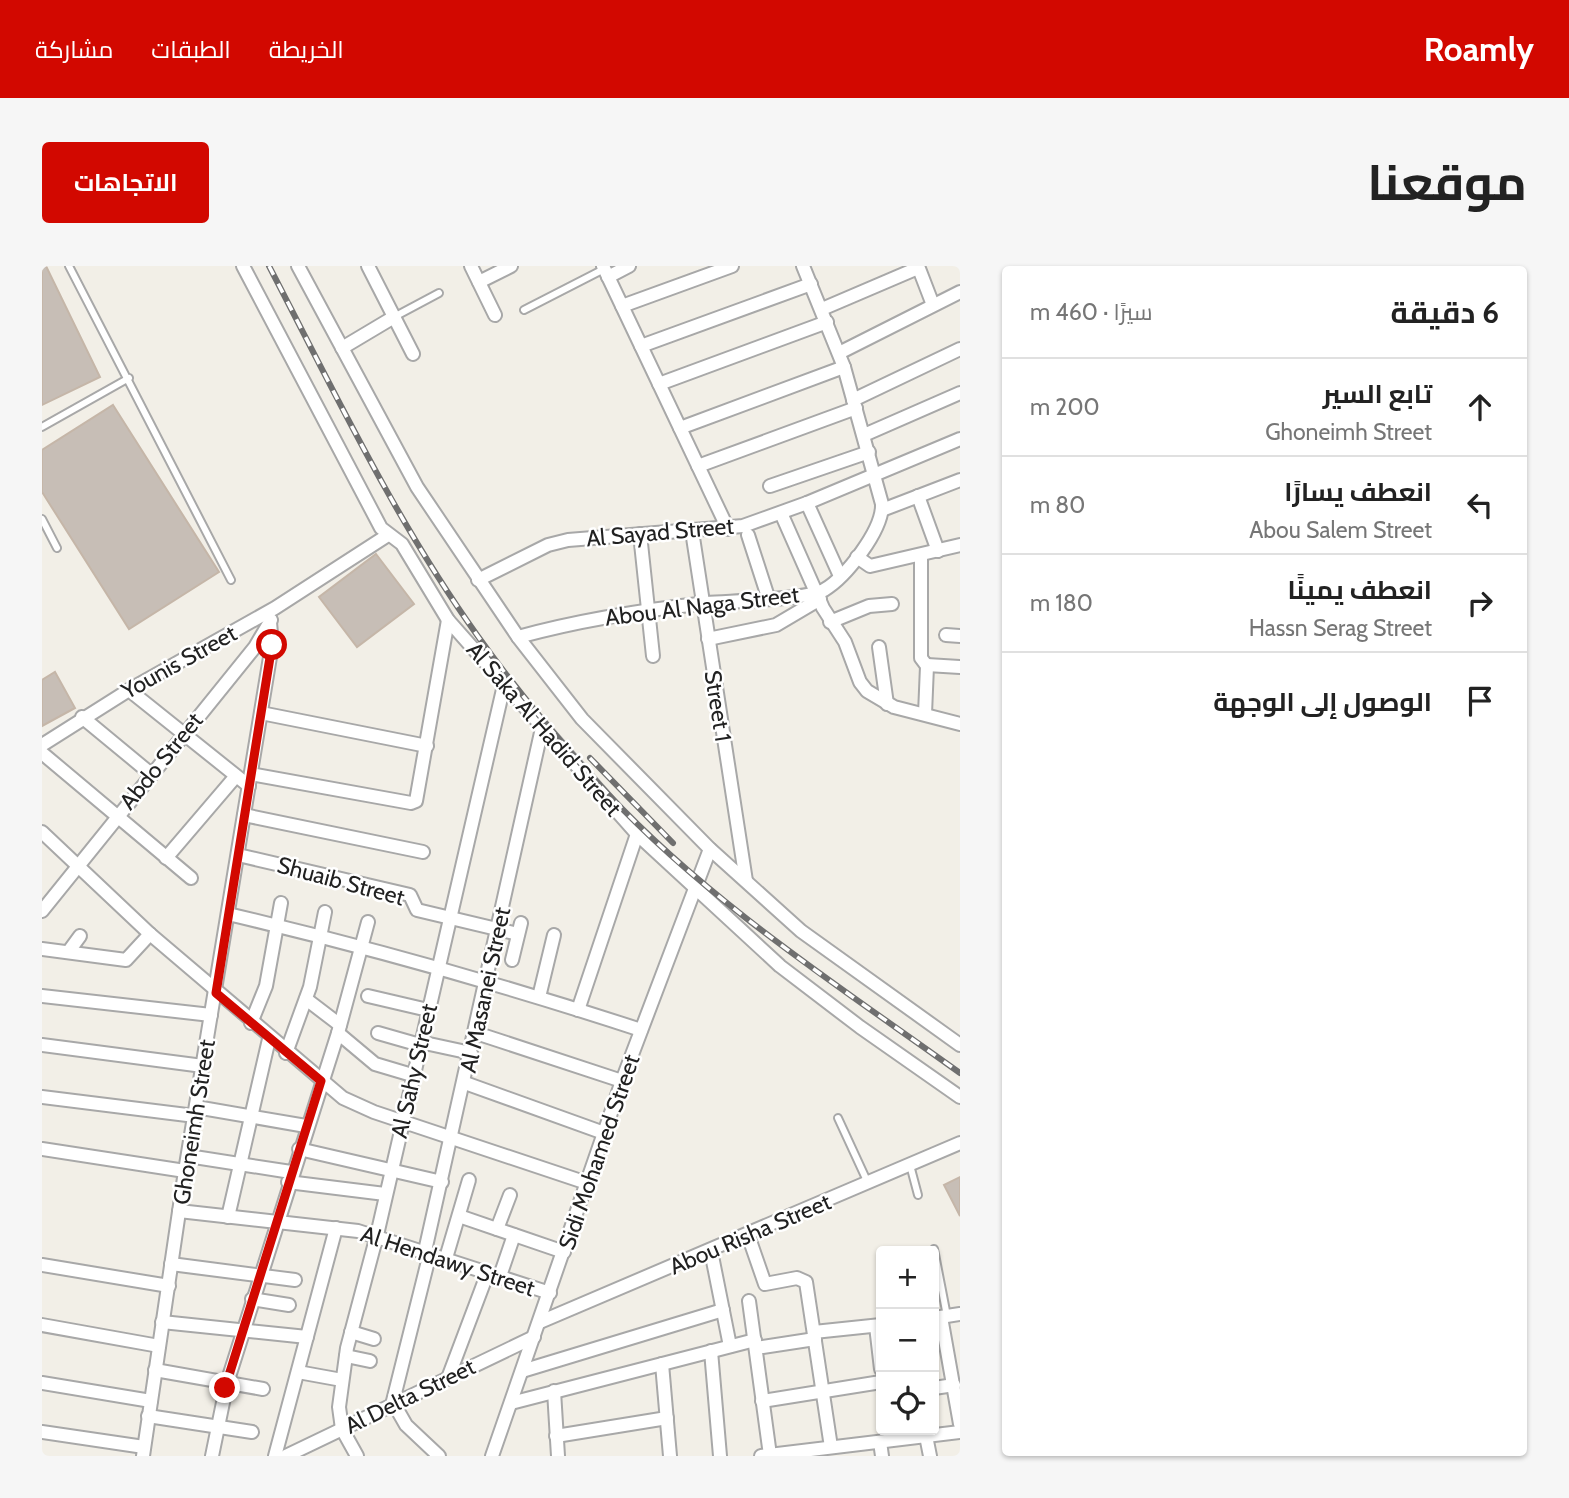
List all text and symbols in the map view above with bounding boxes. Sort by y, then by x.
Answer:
text: Roamly [1424,29,1534,69]
text: مشاركة [35,35,113,64]
text: الطبقات [151,35,231,64]
text: الخريطة [269,35,344,64]
button: الاتجاهات [42,142,209,223]
text: موقعنا [1367,153,1527,212]
text: 6 دقيقة [1391,294,1499,331]
text: سيرًا · 460 m [1030,298,1152,326]
text: تابع السير [1323,378,1432,410]
icon: ahead [1461,388,1499,426]
text: 200 m [1030,393,1100,421]
text: Ghoneimh Street [1265,418,1432,446]
text: انعطف يسارًا [1284,476,1432,508]
icon: left [1461,486,1499,524]
text: 80 m [1030,491,1085,519]
street label: Al Sayad Street [585,512,735,552]
text: Abou Salem Street [1249,516,1432,544]
text: انعطف يمينًا [1288,574,1432,606]
street label: Abou Al Naga Street [603,580,801,632]
icon: right [1461,584,1499,622]
text: 180 m [1030,589,1093,617]
text: Hassn Serag Street [1249,614,1432,642]
street label: Younis Street [116,619,242,706]
route start [256,629,287,660]
street label: Al Saka Al Hadid Street [461,636,627,822]
street label: Street 1 [699,668,737,744]
icon: arrive [1461,682,1499,720]
text: الوصول إلى الوجهة [1213,686,1432,718]
street label: Abdo Street [113,707,209,815]
street label: Shuaib Street [274,851,408,912]
street label: Al Masanei Street [454,904,516,1075]
street label: Al Sahy Street [385,1001,443,1141]
street label: Ghoneimh Street [167,1037,221,1207]
street label: Sidi Mohamed Street [552,1051,646,1253]
street label: Abou Risha Street [665,1187,835,1281]
street label: Al Hendawy Street [357,1220,539,1302]
map controls [876,1246,939,1435]
button: + [876,1246,939,1309]
button: − [876,1309,939,1372]
street label: Al Delta Street [340,1352,480,1440]
route end [209,1372,240,1403]
button: locate [876,1372,939,1435]

